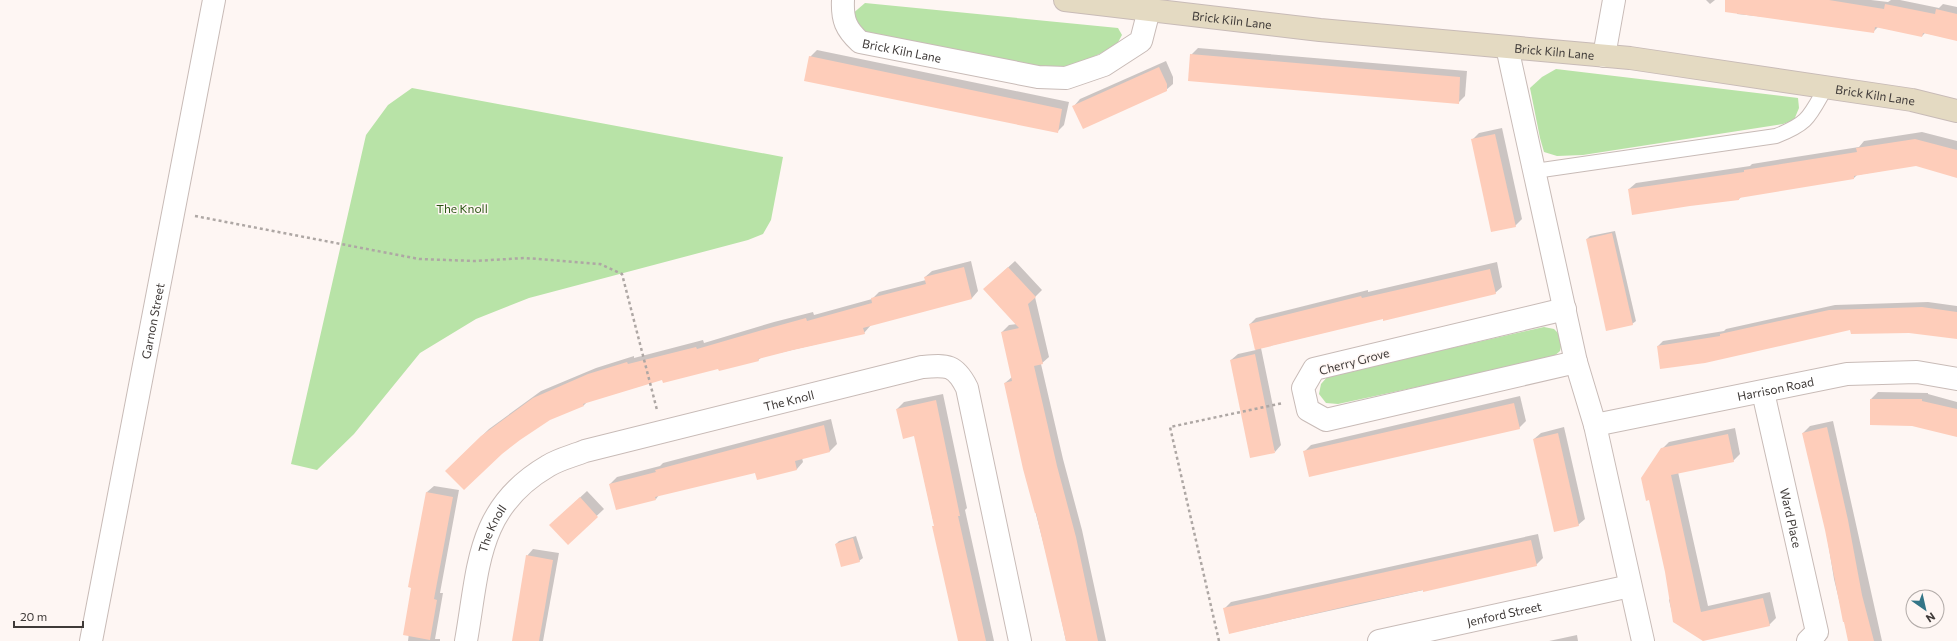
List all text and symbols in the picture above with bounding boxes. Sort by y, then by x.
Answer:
street label: Brick Kiln Lane [1191,8,1273,31]
street label: Brick Kiln Lane [861,36,943,65]
street label: Brick Kiln Lane [1514,41,1595,62]
street label: Brick Kiln Lane [1835,82,1916,107]
park label: The Knoll [436,201,488,215]
street label: Garnon Street [138,282,167,360]
street label: Cherry Grove [1317,345,1391,377]
street label: Harrison Road [1736,374,1815,403]
street label: The Knoll [762,387,815,413]
street label: Ward Place [1778,487,1805,549]
street label: The Knoll [475,502,509,554]
north arrow [1905,589,1945,629]
street label: Jenford Street [1465,599,1543,630]
scale bar [14,603,83,629]
text: 20 m [20,609,47,623]
text: N [1924,610,1938,625]

